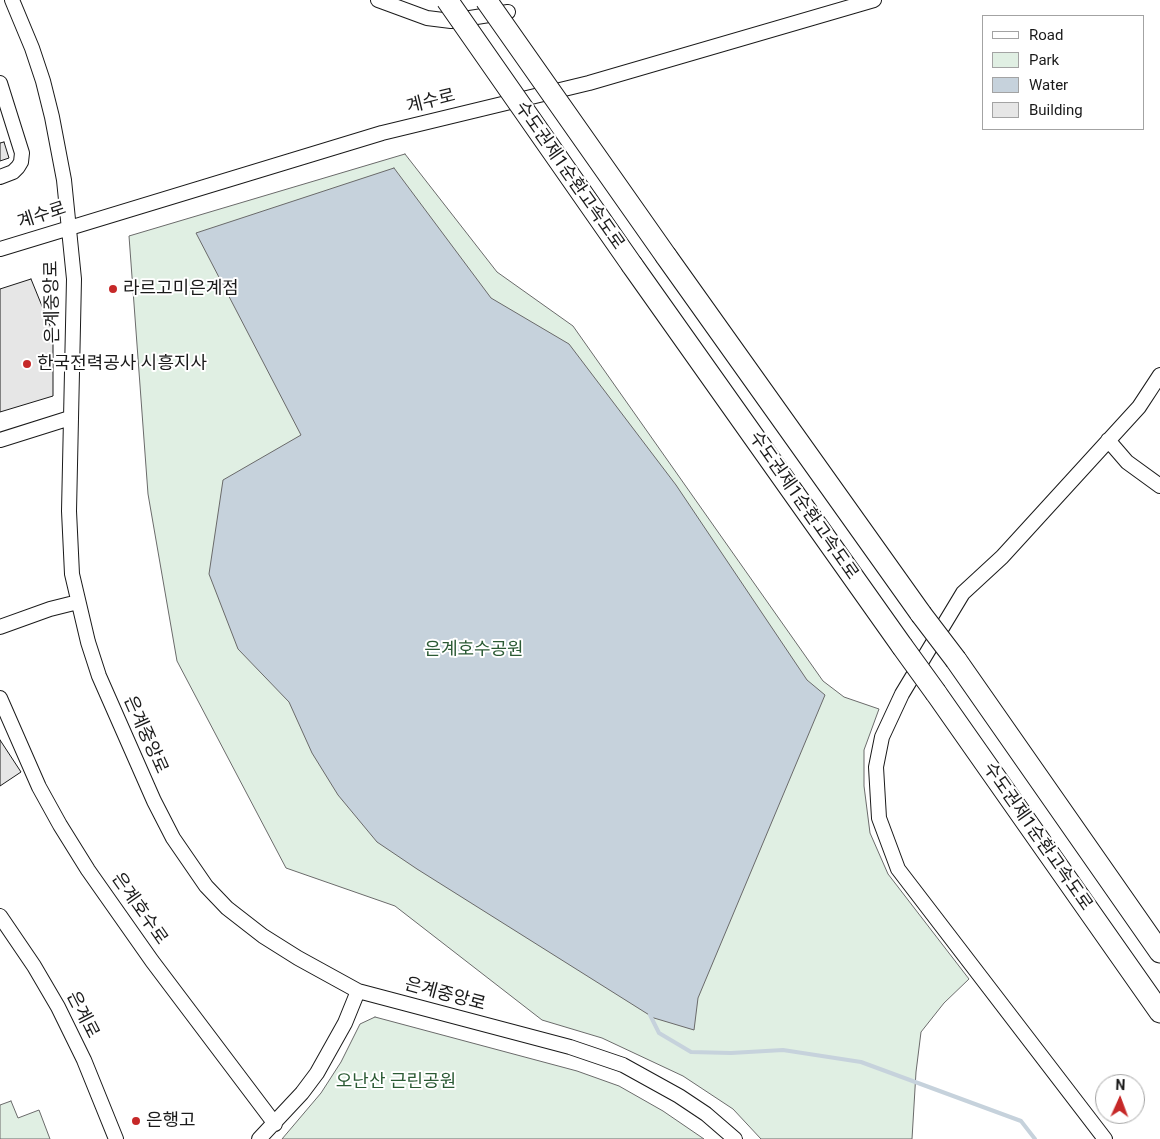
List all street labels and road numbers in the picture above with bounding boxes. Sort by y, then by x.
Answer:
street label: 계수로 [404,86,458,118]
street label: 수도권제1순환고속도로 [510,98,628,254]
street label: 계수로 [15,198,69,234]
street label: 은계중앙로 [41,260,65,344]
street label: 수도권제1순환고속도로 [744,428,862,584]
street label: 은계중앙로 [118,693,172,777]
street label: 수도권제1순환고속도로 [978,759,1096,915]
street label: 은계호수로 [106,869,172,949]
street label: 은계중앙로 [402,974,488,1016]
street label: 은계로 [61,988,103,1042]

